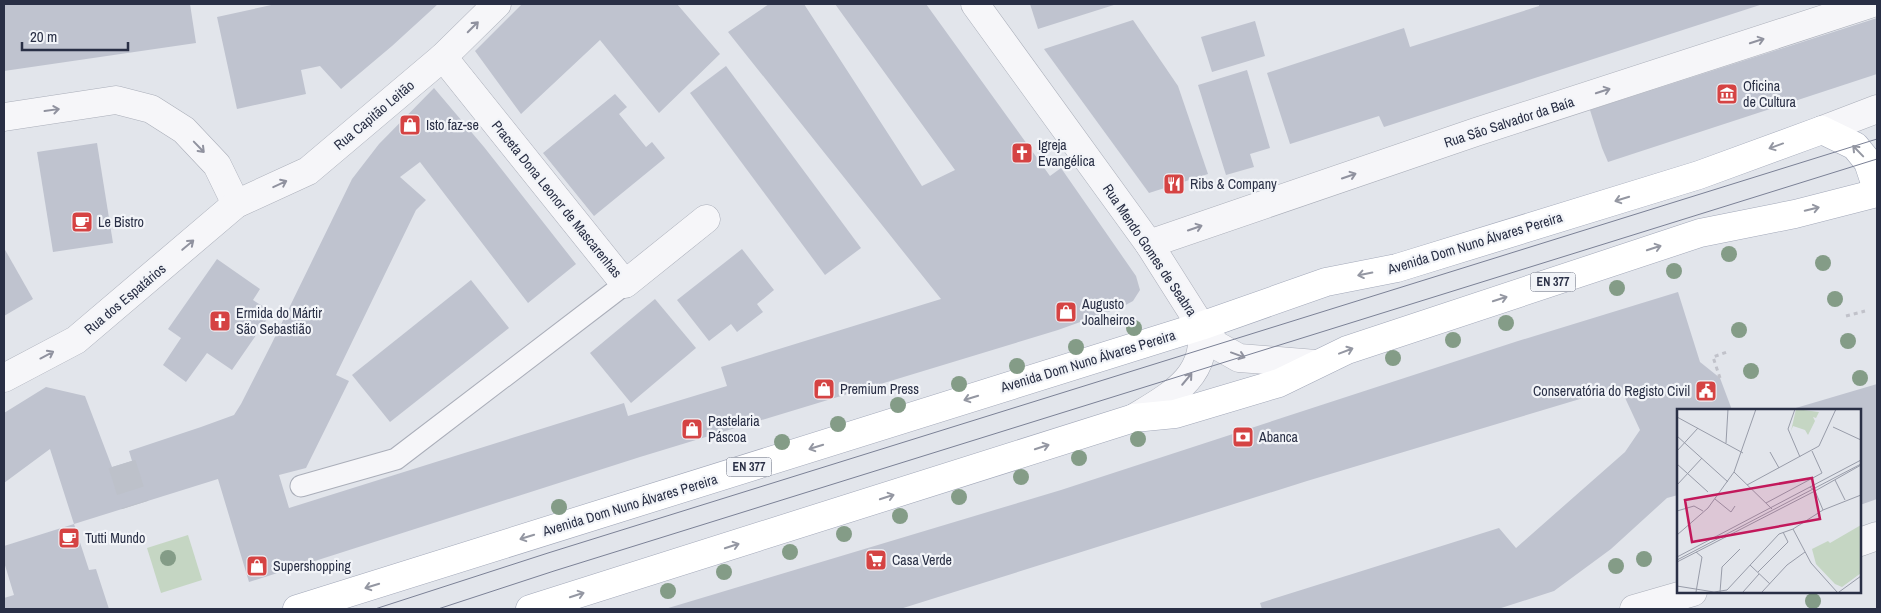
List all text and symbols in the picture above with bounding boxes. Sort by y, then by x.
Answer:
scale bar [22,20,129,52]
one-way arrow [467,21,480,33]
text: 20 m [30,26,57,47]
one-way arrow [1749,35,1765,45]
street label: Rua Capitão Leitão [330,76,418,154]
place label: Oficina de Cultura [1743,77,1797,111]
museum icon: Oficina de Cultura [1715,82,1739,106]
one-way arrow [1594,86,1610,95]
street label: Rua São Salvador da Baía [1442,92,1577,152]
one-way arrow [44,104,60,114]
shop icon: Isto faz-se [398,113,422,137]
place label: Isto faz-se [426,116,479,134]
street label: Praceta Dona Leonor de Mascarenhas [488,117,626,281]
place label: Igreja Evangélica [1038,136,1095,170]
one-way arrow [193,140,205,153]
church icon: Igreja Evangélica [1010,141,1034,165]
one-way arrow [1768,142,1784,151]
one-way arrow [1852,145,1865,157]
one-way arrow [1341,171,1356,180]
restaurant icon: Ribs & Company [1162,172,1186,196]
place label: Ribs & Company [1190,175,1277,193]
one-way arrow [272,179,287,189]
street label: Rua Mendo Gomes de Seabra [1099,180,1201,320]
one-way arrow [1614,194,1630,204]
one-way arrow [1804,204,1820,214]
street label: Avenida Dom Nuno Álvares Pereira [1385,208,1565,278]
cafe icon: Le Bistro [70,210,94,234]
place label: Le Bistro [98,213,144,231]
one-way arrow [1187,223,1202,232]
one-way arrow [181,239,194,250]
one-way arrow [1646,243,1662,252]
street label: Rua dos Espatários [81,260,170,338]
one-way arrow [1358,270,1374,279]
road number: EN 377 [1530,272,1576,292]
one-way arrow [1492,294,1508,304]
place label: Augusto Joalheiros [1081,295,1135,329]
shop icon: Augusto Joalheiros [1054,300,1078,324]
place label: Ermida do Mártir São Sebastião [236,304,322,338]
church icon: Ermida do Mártir São Sebastião [208,309,232,333]
street label: Avenida Dom Nuno Álvares Pereira [998,326,1178,396]
one-way arrow [1338,346,1353,355]
one-way arrow [39,350,54,359]
one-way arrow [1230,351,1245,360]
one-way arrow [1181,373,1192,386]
shop icon: Premium Press [812,377,836,401]
public building icon: Conservatória do Registo Civil [1694,379,1718,403]
place label: Premium Press [840,380,919,398]
place label: Conservatória do Registo Civil [1533,382,1690,400]
one-way arrow [963,394,979,403]
inset map [1677,409,1861,593]
place label: Pastelaria Páscoa [708,412,760,446]
shop icon: Pastelaria Páscoa [680,417,704,441]
bank icon: Abanca [1231,425,1255,449]
place label: Abanca [1258,428,1299,446]
one-way arrow [808,442,824,452]
one-way arrow [1033,442,1049,452]
road number: EN 377 [726,458,772,477]
street label: Avenida Dom Nuno Álvares Pereira [540,470,720,540]
one-way arrow [878,491,894,501]
cafe icon: Tutti Mundo [57,526,81,550]
place label: Tutti Mundo [85,529,145,547]
one-way arrow [520,533,535,542]
one-way arrow [723,540,739,550]
supermarket icon: Casa Verde [864,548,888,572]
place label: Casa Verde [892,551,952,569]
shop icon: Supershopping [245,554,269,578]
place label: Supershopping [273,557,351,575]
one-way arrow [364,581,380,591]
one-way arrow [568,589,584,599]

